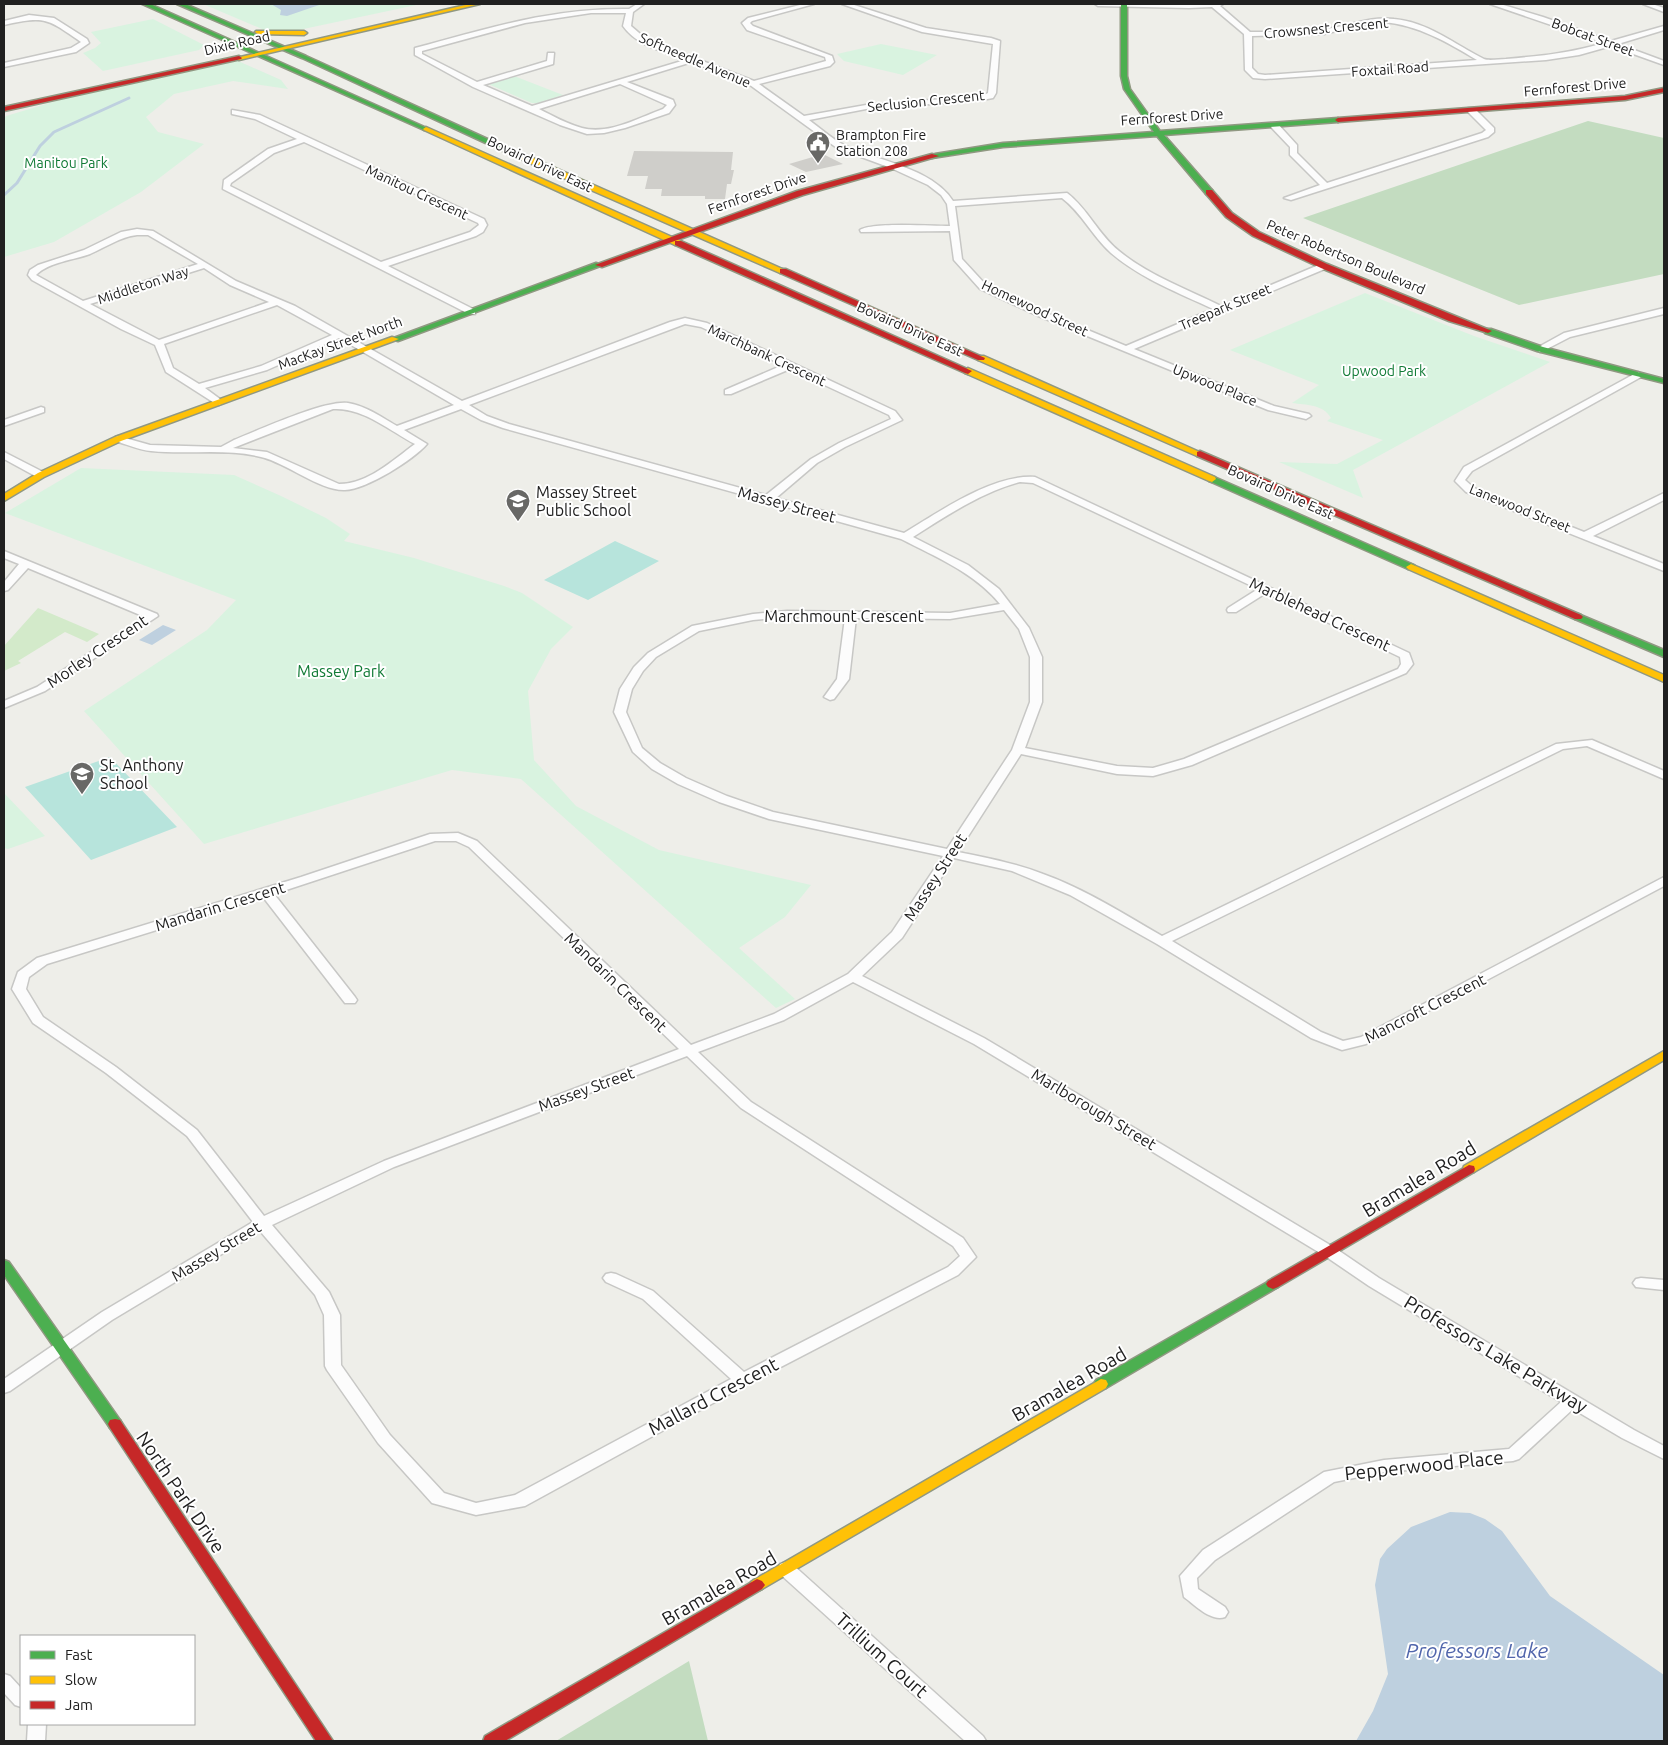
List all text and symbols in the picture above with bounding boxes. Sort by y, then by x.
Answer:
street label: Crowsnest Crescent [1263,15,1389,41]
street label: Bobcat Street [1550,15,1637,60]
street label: Dixie Road [203,28,271,58]
street label: Softneedle Avenue [637,29,753,91]
street label: Foxtail Road [1351,58,1429,80]
street label: Fernforest Drive [1523,75,1627,99]
street label: Seclusion Crescent [867,87,986,115]
street label: Fernforest Drive [1120,105,1224,129]
place label: Brampton Fire Station 208 [836,127,926,159]
public building icon: Brampton Fire Station 208 [805,130,831,164]
street label: Bovaird Drive East [485,133,596,196]
park label: Manitou Park [24,155,108,171]
street label: Manitou Crescent [363,161,471,223]
street label: Fernforest Drive [706,169,808,217]
street label: Peter Robertson Boulevard [1264,216,1428,298]
street label: Middleton Way [95,263,191,307]
street label: Homewood Street [979,276,1091,340]
street label: Treepark Street [1177,280,1274,334]
street label: Bovaird Drive East [855,298,966,360]
street label: MacKay Street North [276,313,404,373]
street label: Marchbank Crescent [706,321,829,390]
street label: Upwood Place [1170,361,1260,409]
park label: Upwood Park [1342,363,1426,379]
street label: Bovaird Drive East [1226,461,1337,523]
street label: Lanewood Street [1467,480,1573,536]
street label: Massey Street [736,482,839,526]
place label: Massey Street Public School [536,483,638,519]
school or university icon: Massey Street Public School [505,488,531,522]
street label: Marblehead Crescent [1247,573,1394,655]
street label: Marchmount Crescent [764,607,924,625]
street label: Morley Crescent [43,610,151,691]
park label: Massey Park [297,662,385,680]
place label: St. Anthony School [100,756,184,792]
school or university icon: St. Anthony School [69,761,95,795]
street label: Massey Street [900,829,970,924]
street label: Mandarin Crescent [153,877,288,934]
street label: Mandarin Crescent [561,929,671,1036]
street label: Mancroft Crescent [1361,969,1489,1046]
street label: Massey Street [536,1063,637,1115]
street label: Marlborough Street [1028,1065,1160,1154]
street label: Bramalea Road [1358,1136,1480,1222]
street label: Massey Street [168,1217,264,1285]
street label: Professors Lake Parkway [1400,1291,1592,1417]
street label: Bramalea Road [1008,1342,1130,1426]
street label: Mallard Crescent [644,1352,782,1439]
street label: North Park Drive [132,1427,230,1557]
street label: Pepperwood Place [1343,1446,1505,1484]
street label: Bramalea Road [658,1546,780,1630]
street label: Trillium Court [831,1608,933,1702]
legend [20,1635,195,1725]
water label: Professors Lake [1406,1638,1549,1662]
text: Fast [65,1646,93,1663]
text: Slow [65,1671,98,1688]
text: Jam [65,1696,93,1713]

